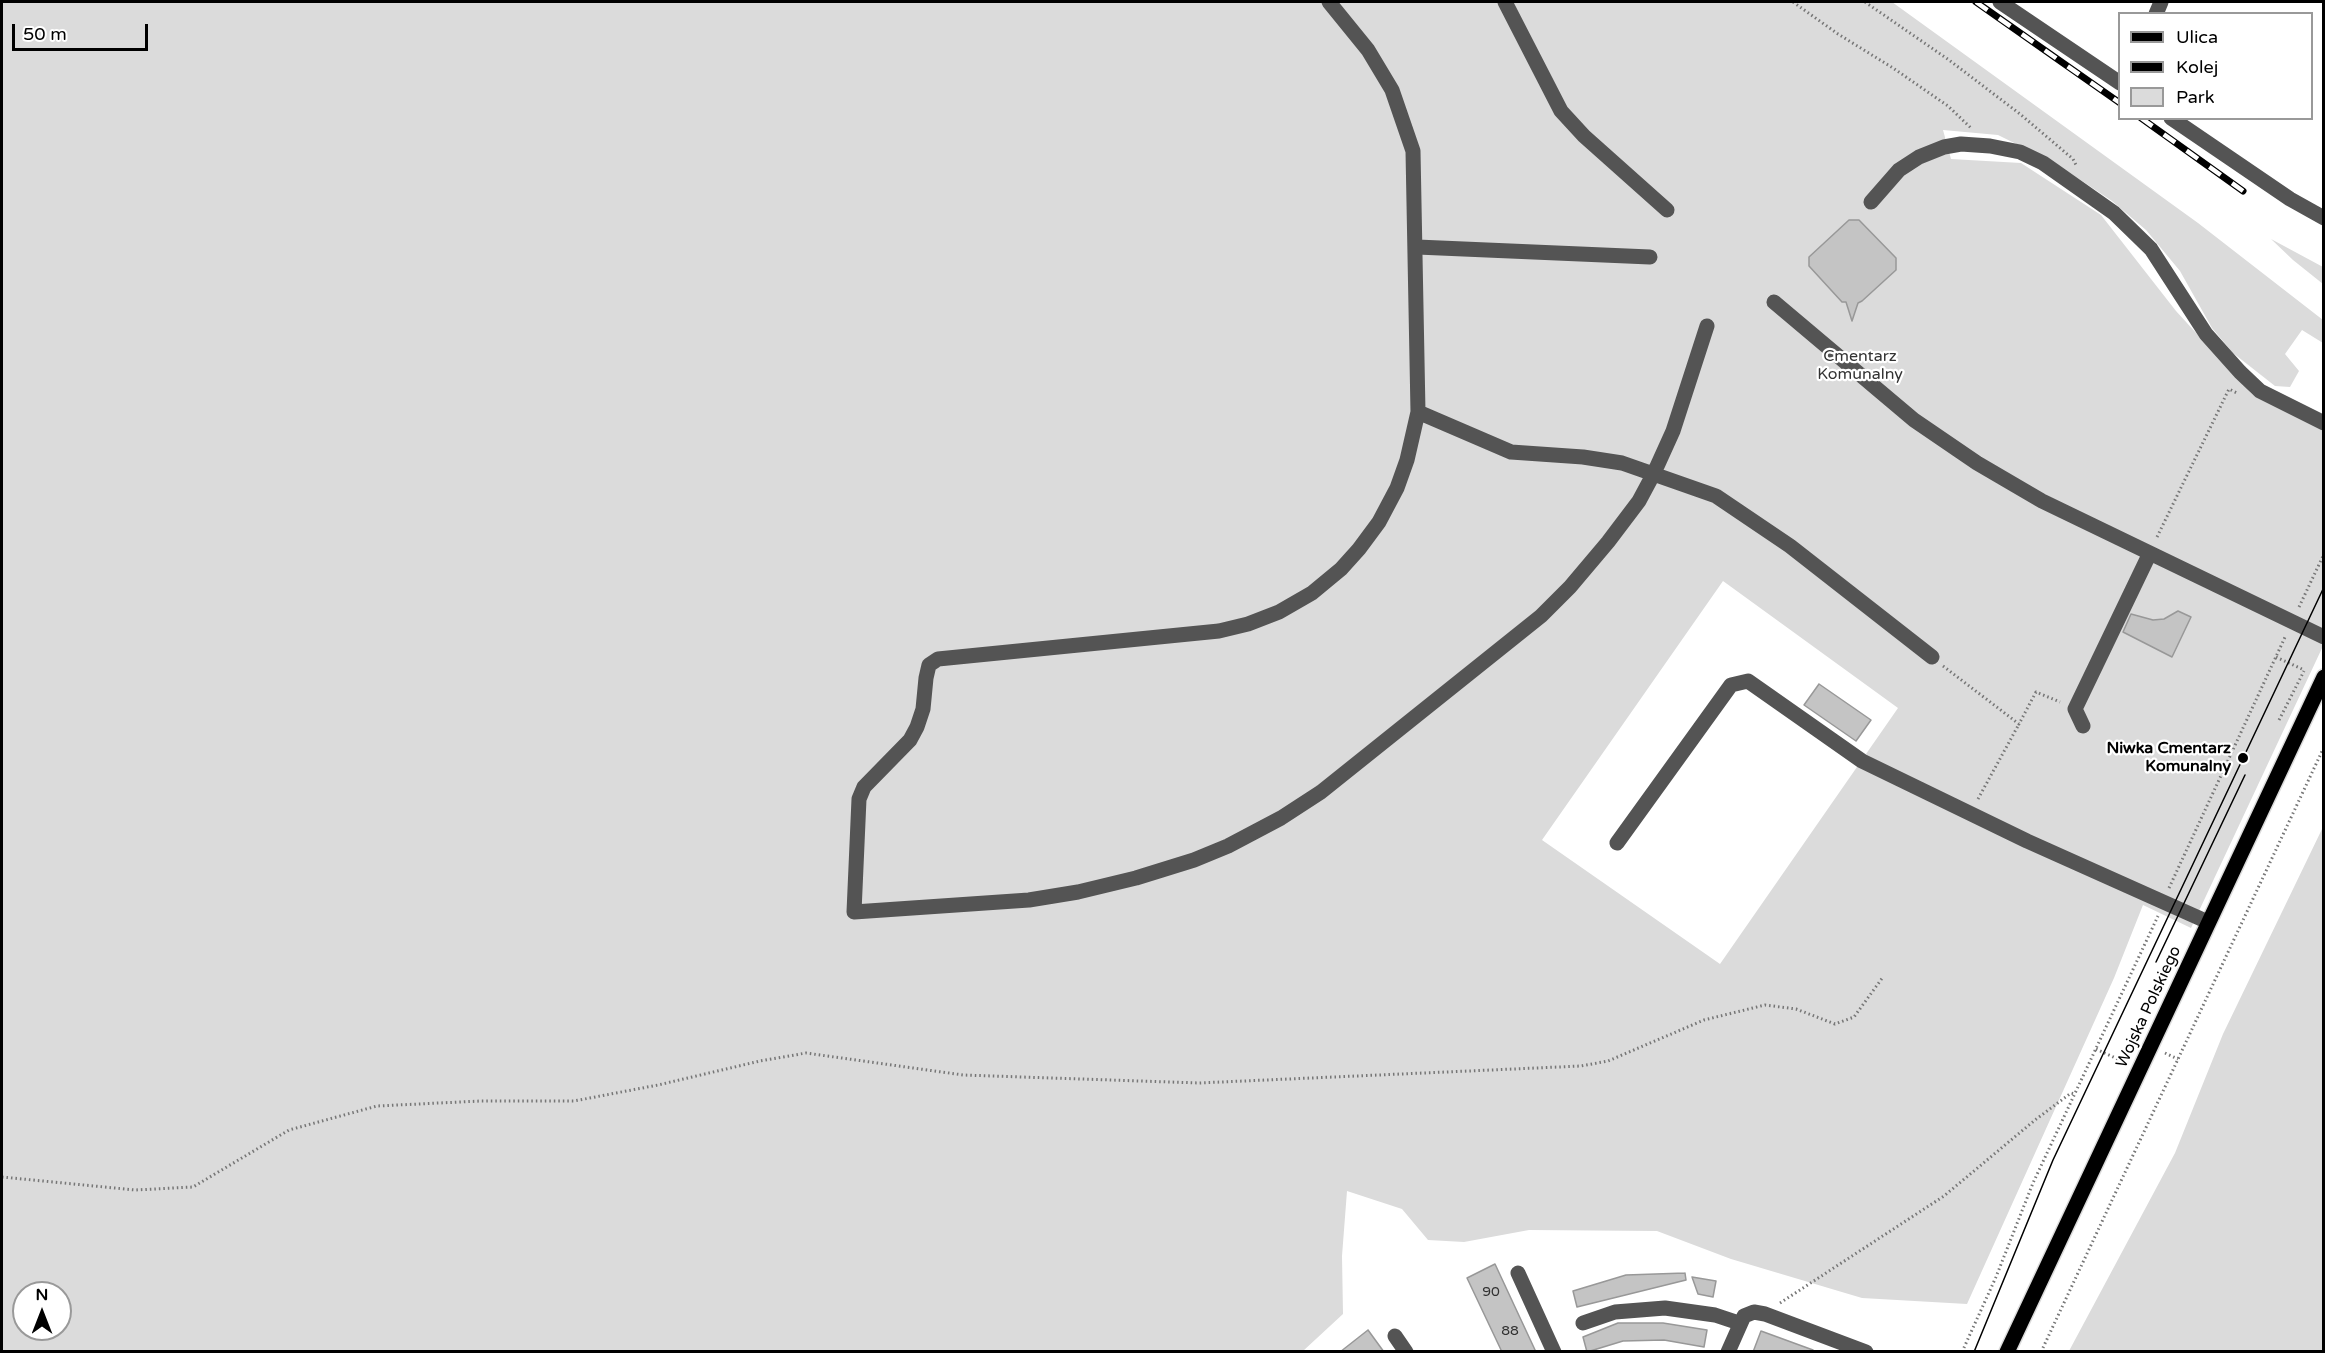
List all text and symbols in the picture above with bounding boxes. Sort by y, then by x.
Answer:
scale bar [15,12,152,50]
legend [2118,12,2313,120]
text: 50 m [23,23,67,45]
text: Ulica [2176,26,2218,48]
text: Kolej [2176,56,2218,78]
text: Park [2176,86,2214,108]
park label: Cmentarz Komunalny [1817,347,1903,385]
place label: Niwka Cmentarz Komunalny [2106,739,2231,777]
marker: Niwka Cmentarz Komunalny [2236,751,2250,765]
street label: Wojska Polskiego [2112,943,2186,1071]
north arrow [12,1281,72,1341]
house number: 90 [1482,1284,1500,1300]
text: N [36,1285,48,1305]
house number: 88 [1501,1323,1519,1339]

